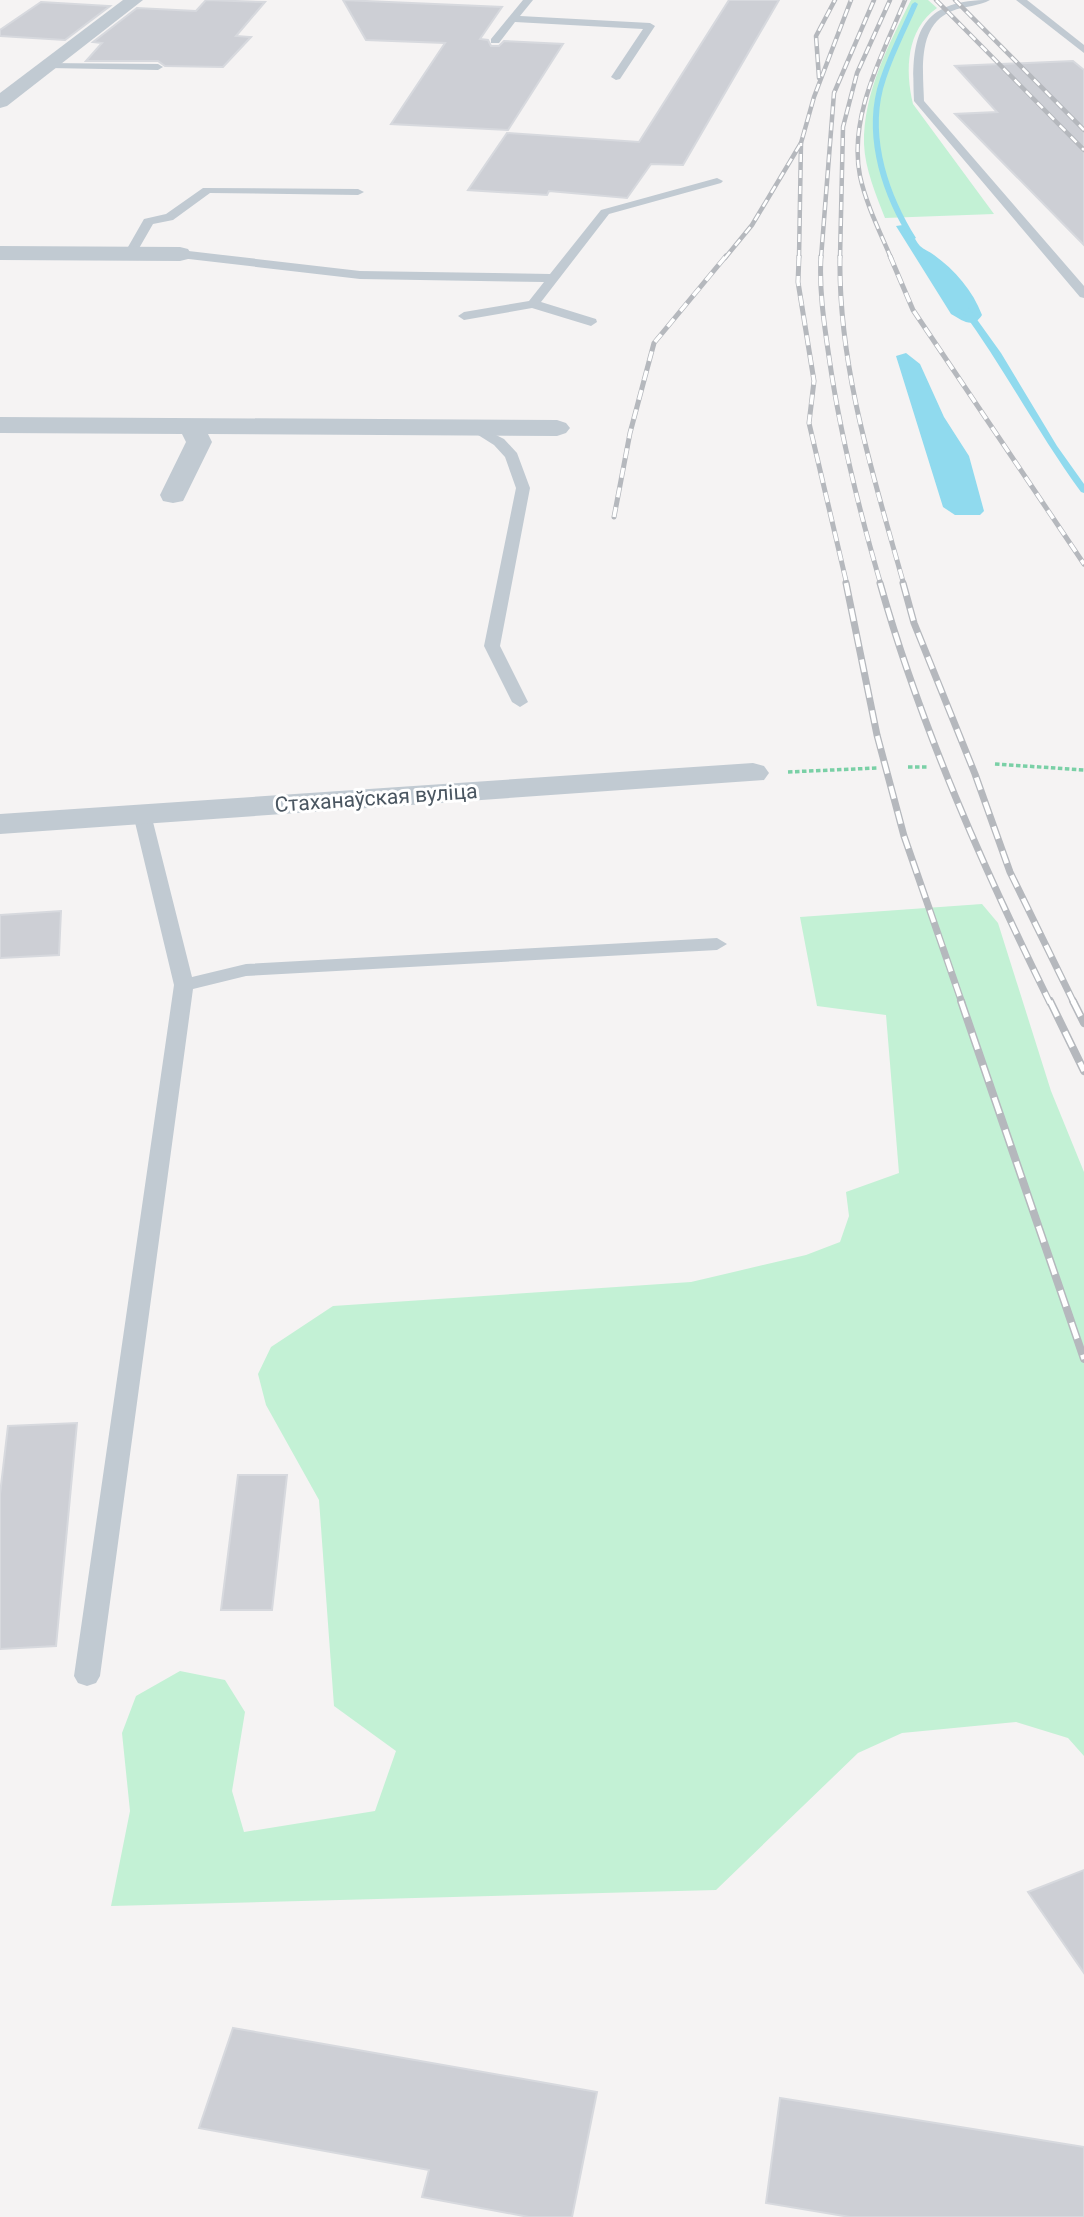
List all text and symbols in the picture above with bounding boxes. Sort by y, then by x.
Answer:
street label: Стаханаўская вуліца [274,779,478,817]

